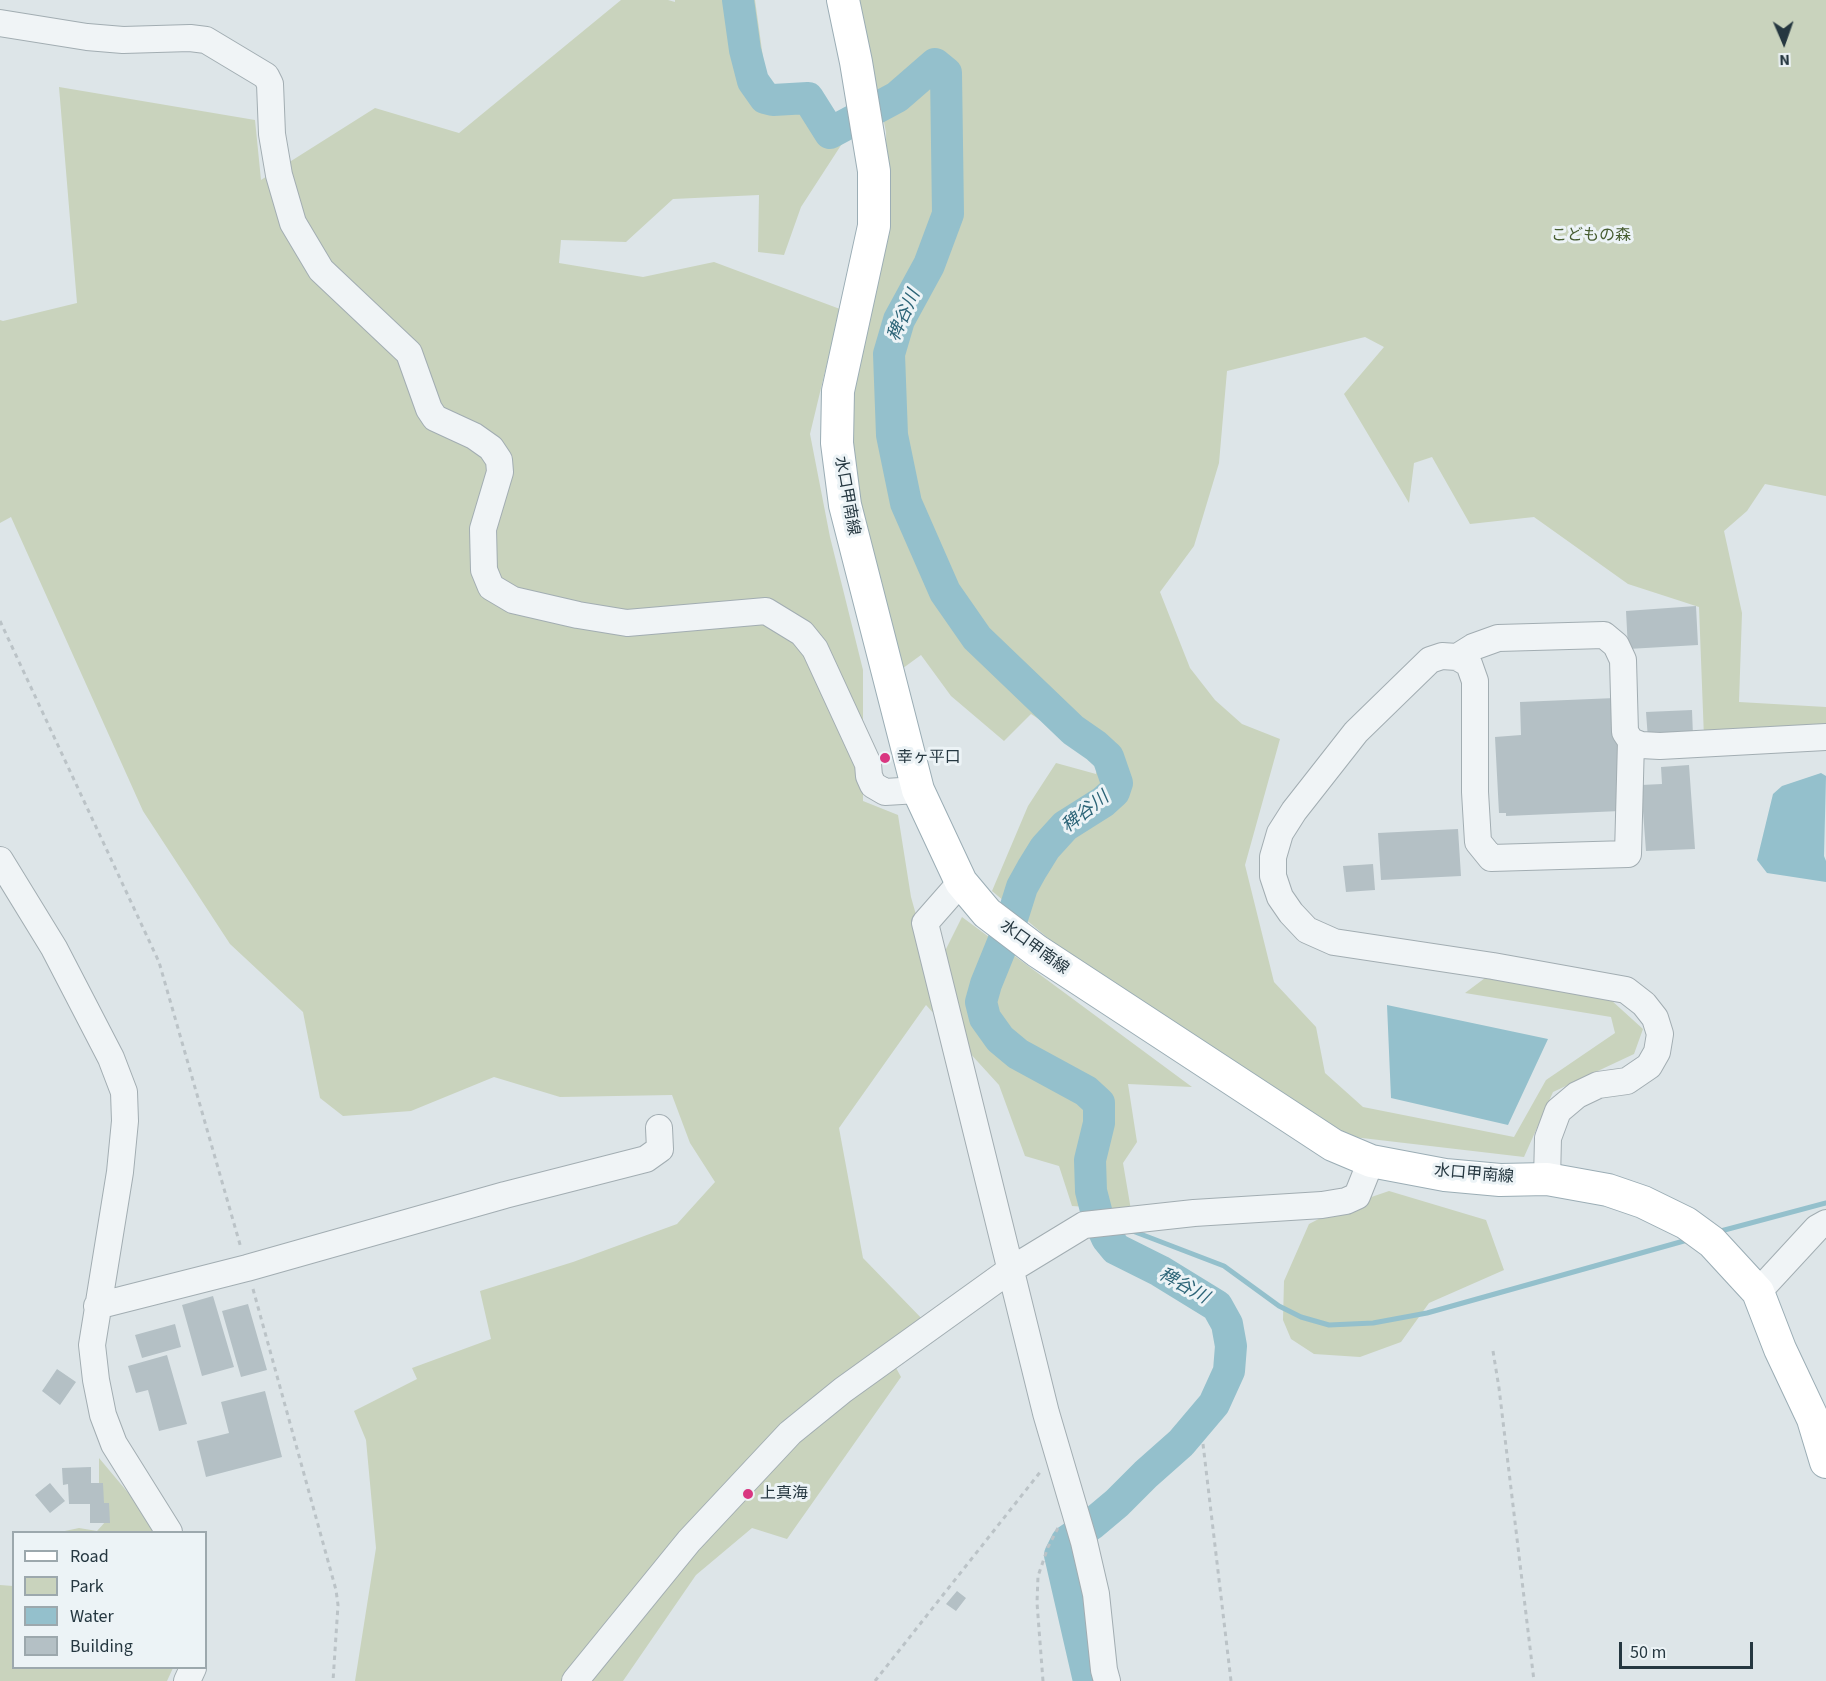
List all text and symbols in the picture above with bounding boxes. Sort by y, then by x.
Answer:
north arrow [1754,12,1814,72]
text: N [1779,49,1790,71]
park label: こどもの森 [1551,226,1631,246]
water label: 稗谷川 [884,287,926,345]
street label: 水口甲南線 [830,455,862,537]
place label: 幸ヶ平口 [897,748,961,768]
marker: 幸ヶ平口 [878,751,892,765]
water label: 稗谷川 [1058,788,1114,838]
street label: 水口甲南線 [996,917,1072,979]
street label: 水口甲南線 [1433,1162,1515,1188]
water label: 稗谷川 [1154,1264,1212,1310]
place label: 上真海 [760,1484,808,1504]
marker: 上真海 [741,1487,755,1501]
legend [12,1531,207,1669]
text: Road [70,1544,109,1569]
text: Park [70,1574,104,1599]
text: Water [70,1604,114,1629]
scale bar [1622,1630,1756,1668]
text: Building [70,1634,133,1659]
text: 50 m [1630,1640,1666,1665]

